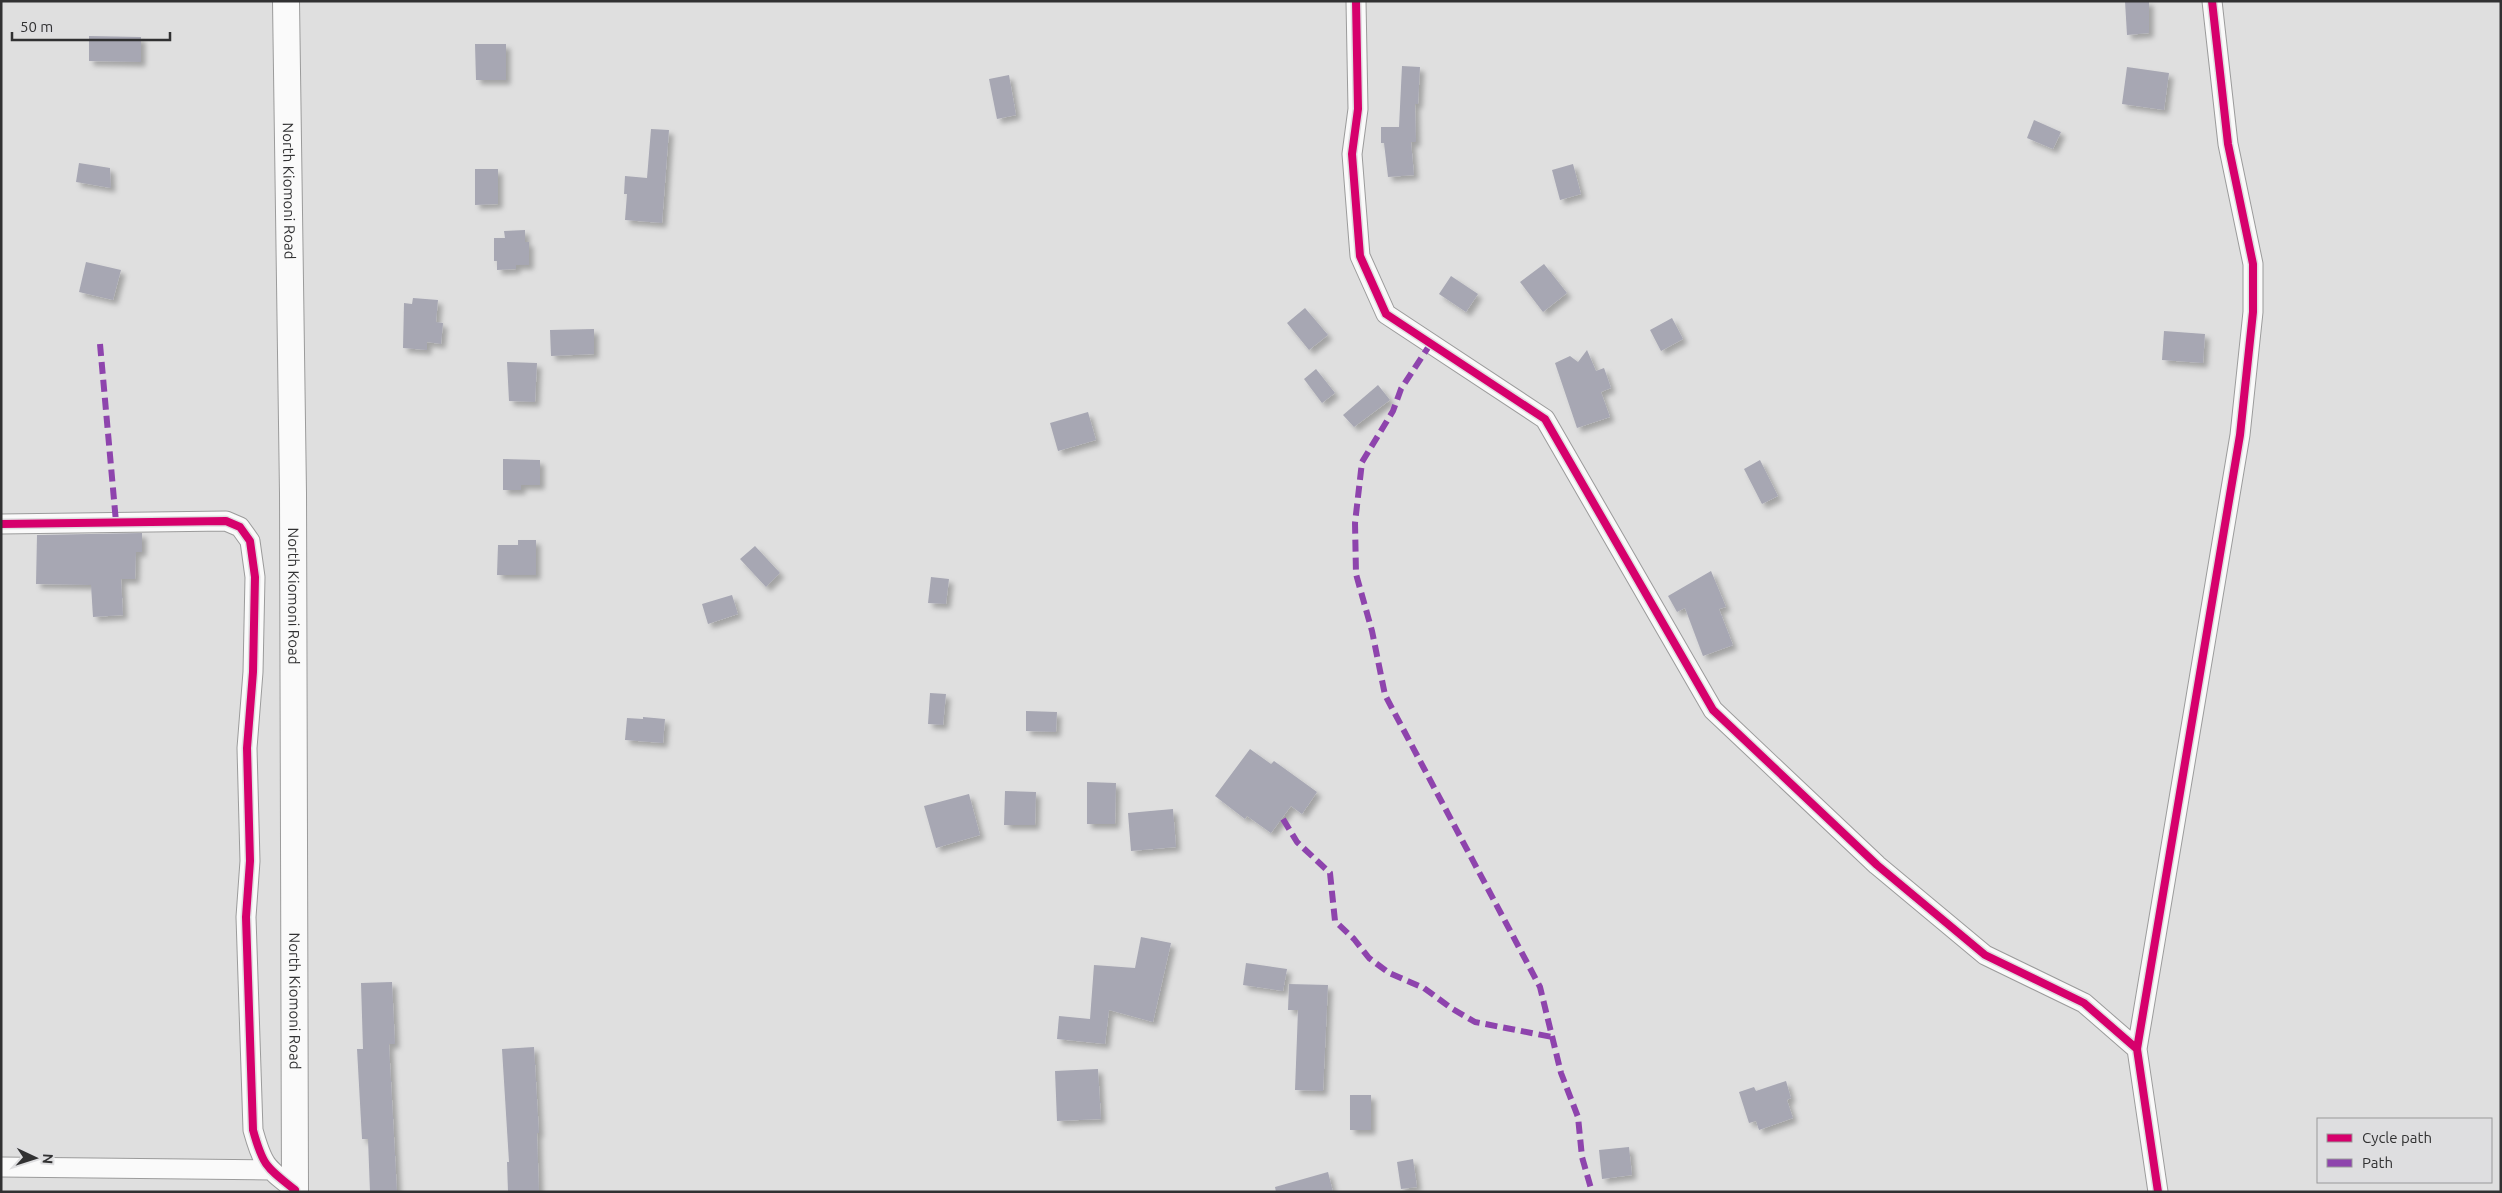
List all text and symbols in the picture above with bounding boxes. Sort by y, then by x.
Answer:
scale bar [12,10,170,42]
text: 50 m [20,18,53,35]
street label: North Kiomoni Road [280,122,299,260]
street label: North Kiomoni Road [285,527,302,664]
street label: North Kiomoni Road [286,932,304,1069]
legend [2317,1118,2492,1183]
text: Cycle path [2362,1129,2432,1146]
north arrow [10,1133,60,1183]
text: N [40,1153,56,1165]
text: Path [2362,1154,2393,1171]

